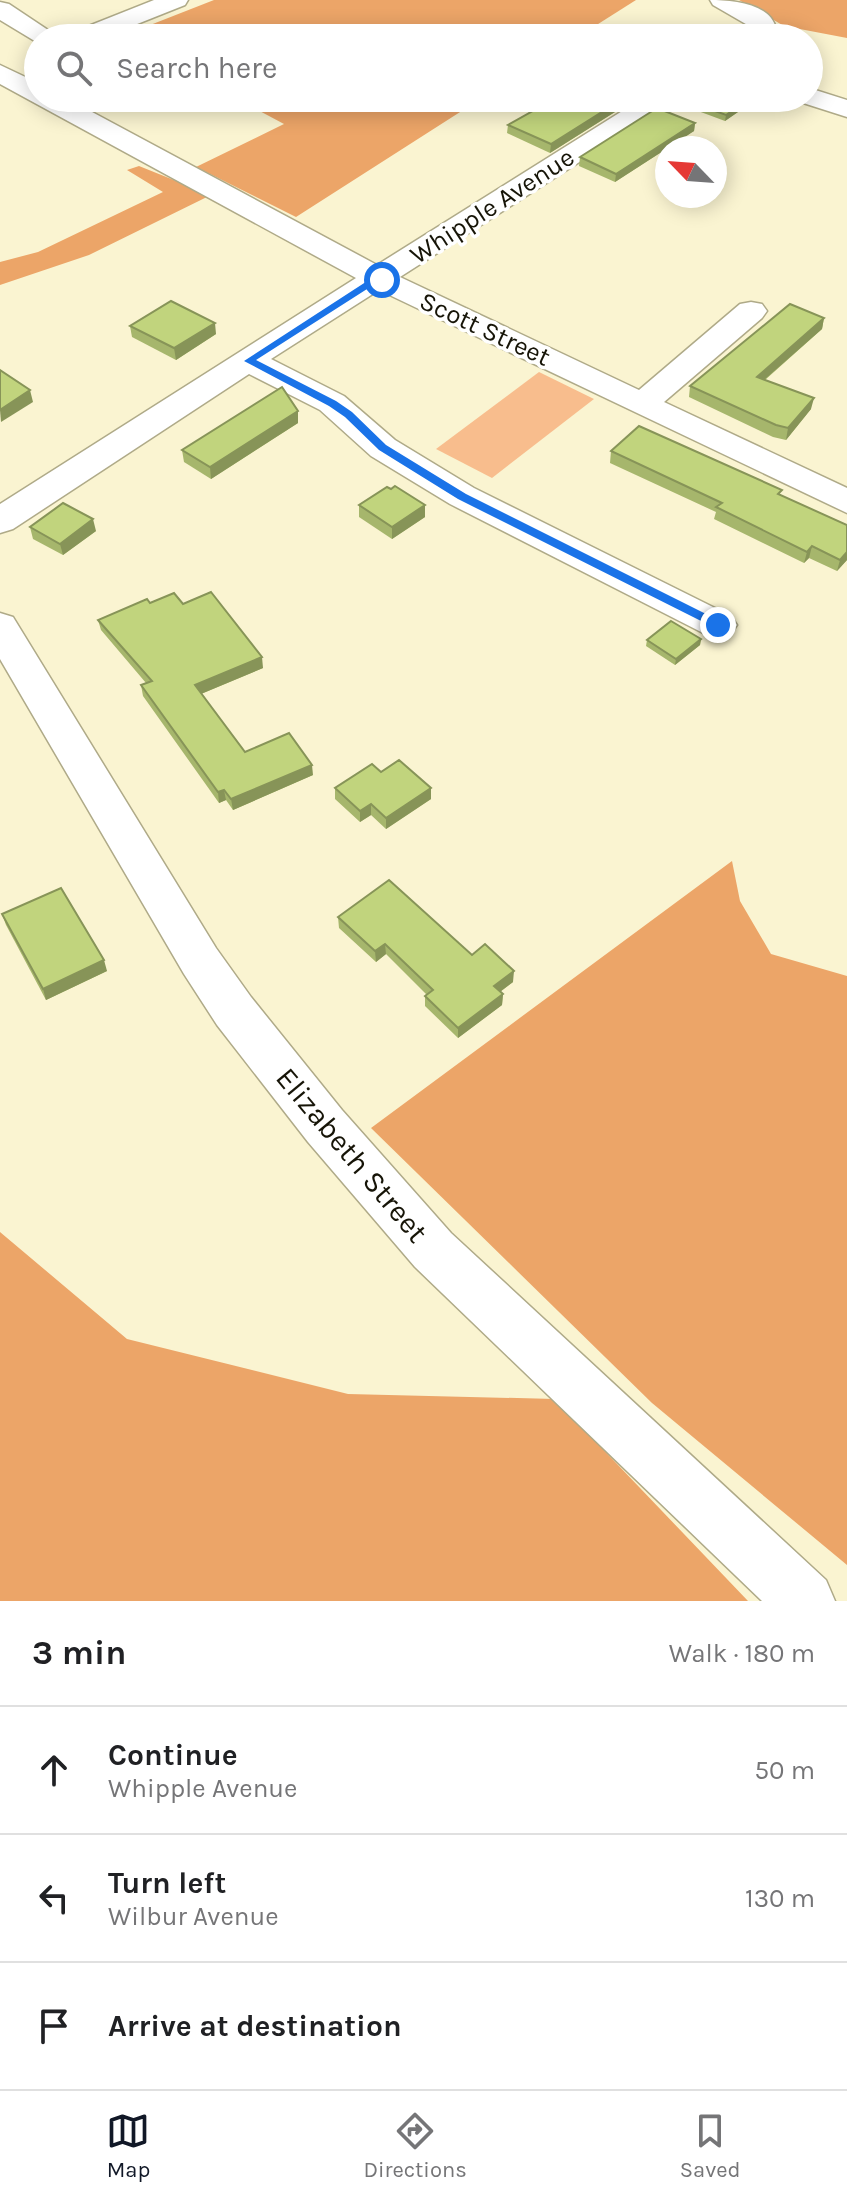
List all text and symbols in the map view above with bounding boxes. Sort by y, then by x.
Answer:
search box [24,24,823,112]
icon: search [52,46,96,90]
text: Search here [116,50,277,86]
north arrow [655,136,727,208]
street label: Whipple Avenue [404,141,580,271]
route start [364,262,400,298]
street label: Scott Street [415,285,555,373]
route end [700,607,736,643]
street label: Elizabeth Street [268,1060,436,1250]
text: 3 min [32,1633,126,1673]
text: Walk · 180 m [669,1638,815,1669]
text: Continue [108,1737,238,1773]
icon: ahead [32,1748,76,1792]
text: 50 m [754,1755,815,1786]
text: Whipple Avenue [108,1773,297,1804]
text: Turn left [108,1865,226,1901]
icon: left [32,1876,76,1920]
text: 130 m [745,1883,815,1914]
text: Wilbur Avenue [108,1901,279,1932]
icon: arrive [32,2004,76,2048]
text: Arrive at destination [108,2008,402,2044]
tab: Map [106,2109,150,2183]
tab: Directions [363,2109,467,2183]
tab: Saved [680,2109,741,2183]

